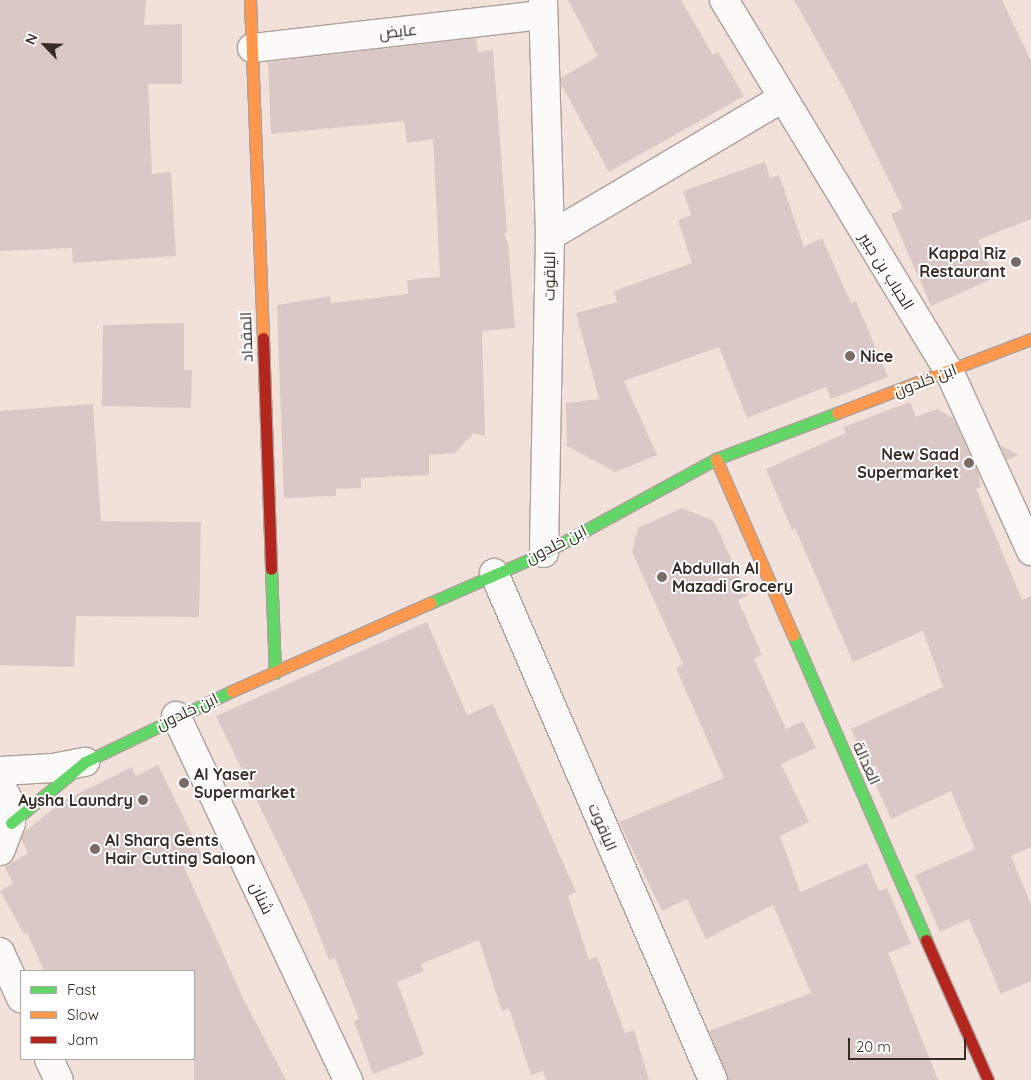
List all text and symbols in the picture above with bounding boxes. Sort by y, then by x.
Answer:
street label: عايض [378,19,418,43]
north arrow [20,20,70,70]
text: N [21,31,42,47]
street label: الحباب بن جبير [856,229,918,313]
place label: Kappa Riz Restaurant [919,243,1006,281]
street label: الياقوت [539,251,559,301]
marker: Kappa Riz Restaurant [1010,256,1022,268]
street label: المقداد [236,312,256,362]
place label: Nice [860,346,893,366]
marker: Nice [844,350,856,362]
street label: ابن خلدون [891,359,959,401]
place label: New Saad Supermarket [857,444,959,482]
marker: New Saad Supermarket [963,457,975,469]
street label: ابن خلدون [522,520,590,568]
place label: Abdullah Al Mazadi Grocery [672,558,793,596]
marker: Abdullah Al Mazadi Grocery [656,571,668,583]
street label: ابن خلدون [153,688,221,734]
street label: العدالة [849,738,885,788]
place label: Al Yaser Supermarket [194,764,296,802]
marker: Al Yaser Supermarket [178,777,190,789]
place label: Aysha Laundry [18,790,133,810]
marker: Aysha Laundry [137,794,149,806]
street label: الياقوت [584,800,622,854]
place label: Al Sharq Gents Hair Cutting Saloon [105,830,256,868]
marker: Al Sharq Gents Hair Cutting Saloon [89,843,101,855]
street label: شنان [246,879,278,917]
legend [20,970,195,1060]
text: Fast [67,980,96,999]
text: Slow [67,1005,99,1024]
scale bar [851,1028,968,1060]
text: Jam [67,1030,98,1049]
text: 20 m [856,1037,891,1056]

